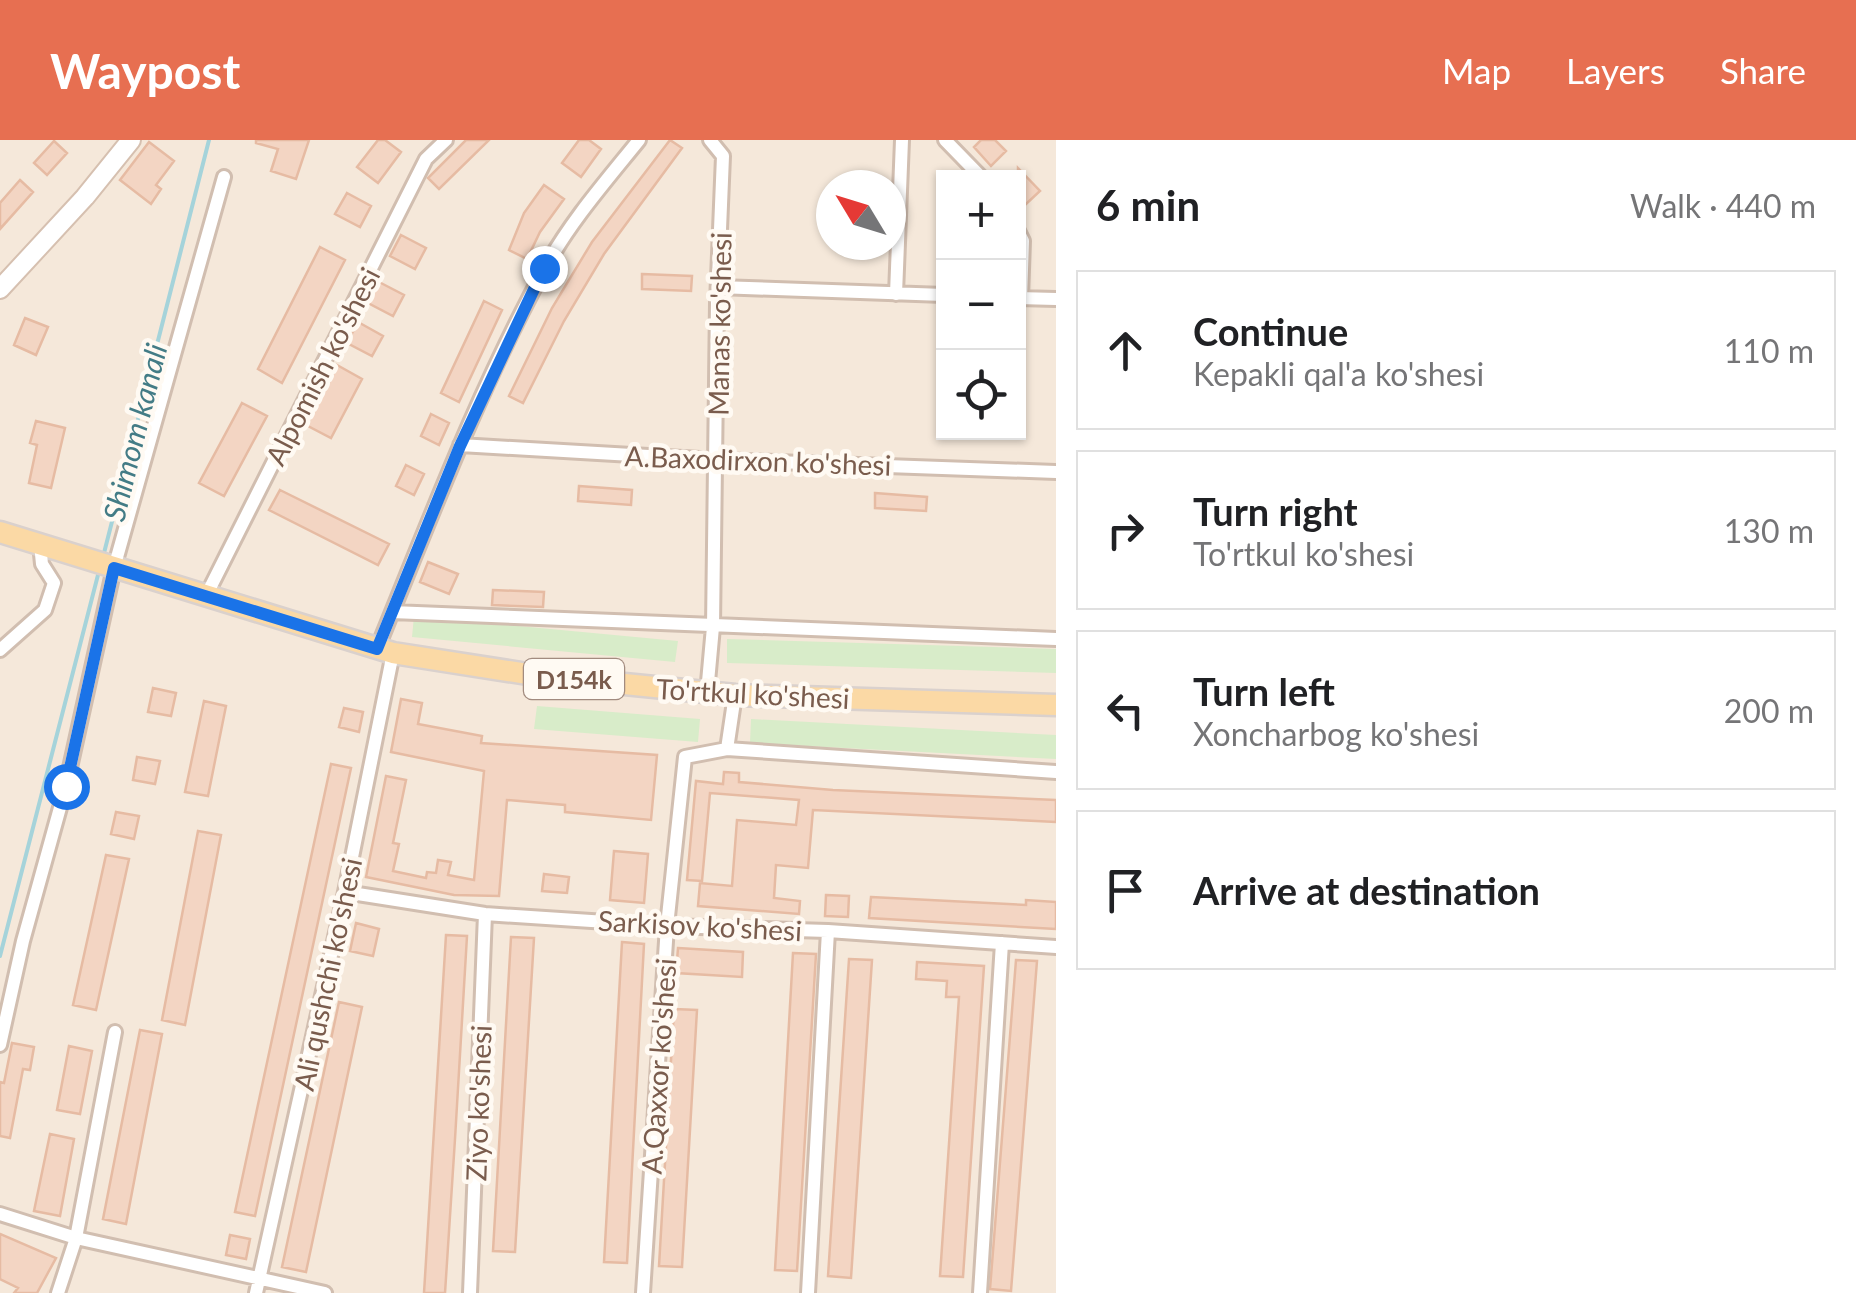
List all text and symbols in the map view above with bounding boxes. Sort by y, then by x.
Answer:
text: Waypost [50,42,240,99]
text: Map [1442,49,1511,91]
text: Layers [1566,49,1665,91]
text: Share [1720,49,1806,91]
north arrow [816,170,906,260]
map controls [936,170,1026,440]
button: + [936,170,1026,260]
text: 6 min [1096,180,1200,230]
text: Walk · 440 m [1630,186,1816,225]
street label: Manas ko'shesi [700,232,738,416]
route end [522,246,568,292]
button: − [936,260,1026,350]
street label: Alpomish ko'shesi [258,261,386,471]
text: Continue [1193,308,1348,354]
icon: ahead [1098,323,1153,378]
text: 110 m [1724,331,1814,370]
water label: Shimom kanali [95,340,173,524]
button: locate [936,350,1026,440]
text: Kepakli qal'a ko'shesi [1193,354,1484,393]
street label: A.Baxodirxon ko'shesi [624,438,892,482]
text: Turn right [1193,488,1358,534]
icon: right [1098,503,1153,558]
text: 130 m [1724,511,1814,550]
text: To'rtkul ko'shesi [1193,534,1414,573]
road number: D154k [524,659,624,699]
text: Turn left [1193,668,1335,714]
street label: To'rtkul ko'shesi [655,671,851,715]
icon: left [1098,683,1153,738]
text: 200 m [1724,691,1814,730]
text: Xoncharbog ko'shesi [1193,714,1479,753]
route start [44,764,90,810]
street label: Ali qushchi ko'shesi [286,855,368,1093]
icon: arrive [1098,863,1153,918]
text: Arrive at destination [1193,867,1540,913]
street label: Sarkisov ko'shesi [597,903,803,947]
street label: A.Qaxxor ko'shesi [633,957,683,1175]
street label: Ziyo ko'shesi [458,1024,498,1182]

